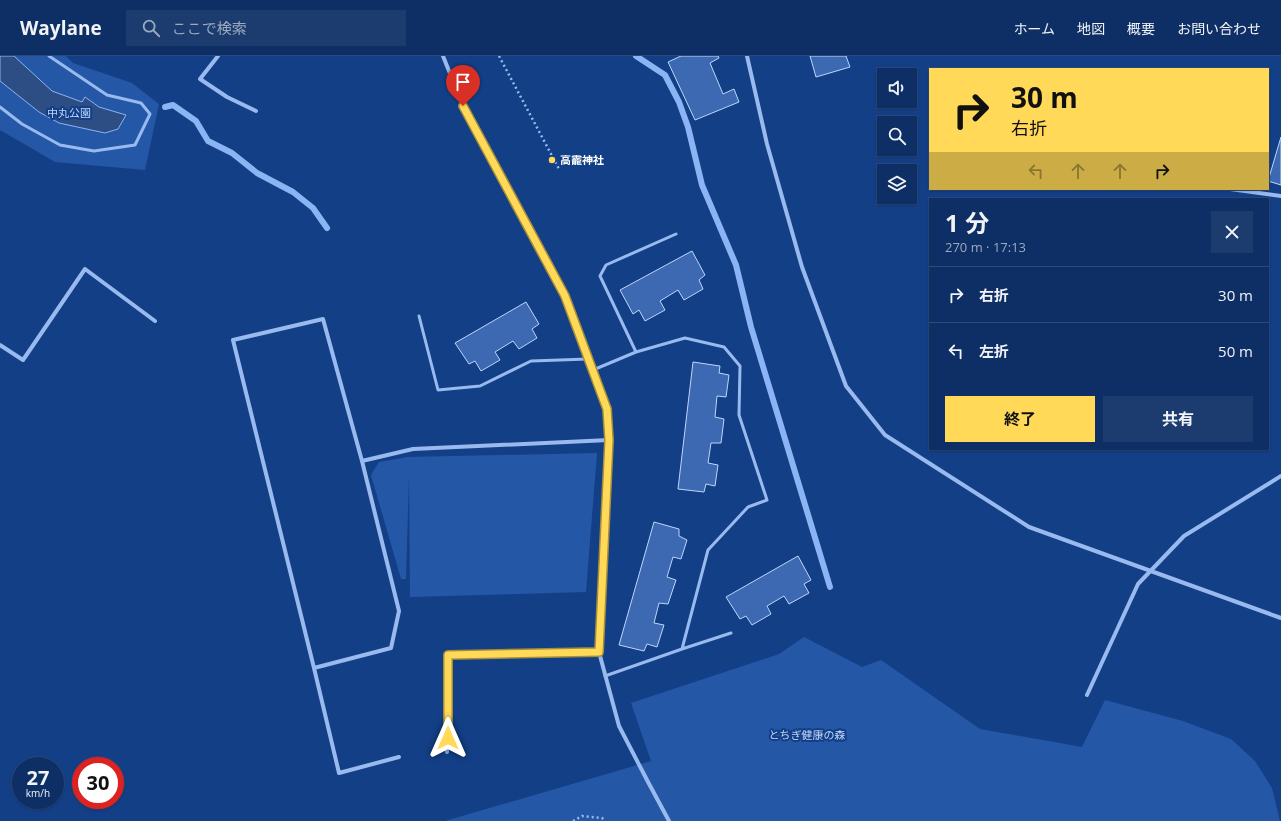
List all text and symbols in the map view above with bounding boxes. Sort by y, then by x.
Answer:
search box [126,10,406,46]
text: Waylane [20,15,102,41]
icon: search [140,17,162,39]
text: ここで検索 [172,18,247,38]
text: ホーム [1013,19,1055,38]
text: 地図 [1077,19,1105,38]
text: 概要 [1127,19,1155,38]
text: お問い合わせ [1177,19,1261,38]
pin [446,65,480,106]
map controls [877,68,917,204]
button: sound [877,68,917,108]
icon: arrive [452,71,474,93]
text: 30 m [1011,78,1078,116]
icon: right [945,84,997,136]
park label: 中丸公園 [47,105,91,120]
button: search [877,116,917,156]
text: 右折 [1011,116,1047,140]
place label: 高靇神社 [560,152,604,167]
marker: 高靇神社 [547,155,557,165]
icon: left [1025,160,1047,182]
icon: ahead [1067,160,1089,182]
icon: ahead [1109,160,1131,182]
icon: right [1151,160,1173,182]
button: layers [877,164,917,204]
text: 1 分 [945,206,989,239]
button: close [1211,211,1253,253]
text: 270 m · 17:13 [945,238,1026,256]
icon: right [945,284,967,306]
text: 右折 [979,285,1009,305]
text: 30 m [1218,285,1253,305]
icon: left [945,340,967,362]
text: 左折 [979,341,1009,361]
text: 50 m [1218,341,1253,361]
button: 終了 [945,396,1095,442]
button: 共有 [1103,396,1253,442]
position arrow [427,717,469,759]
park label: とちぎ健康の森 [769,727,846,742]
speed limit sign: 30 [72,757,124,809]
text: 27 [27,764,49,791]
text: km/h [26,786,50,800]

